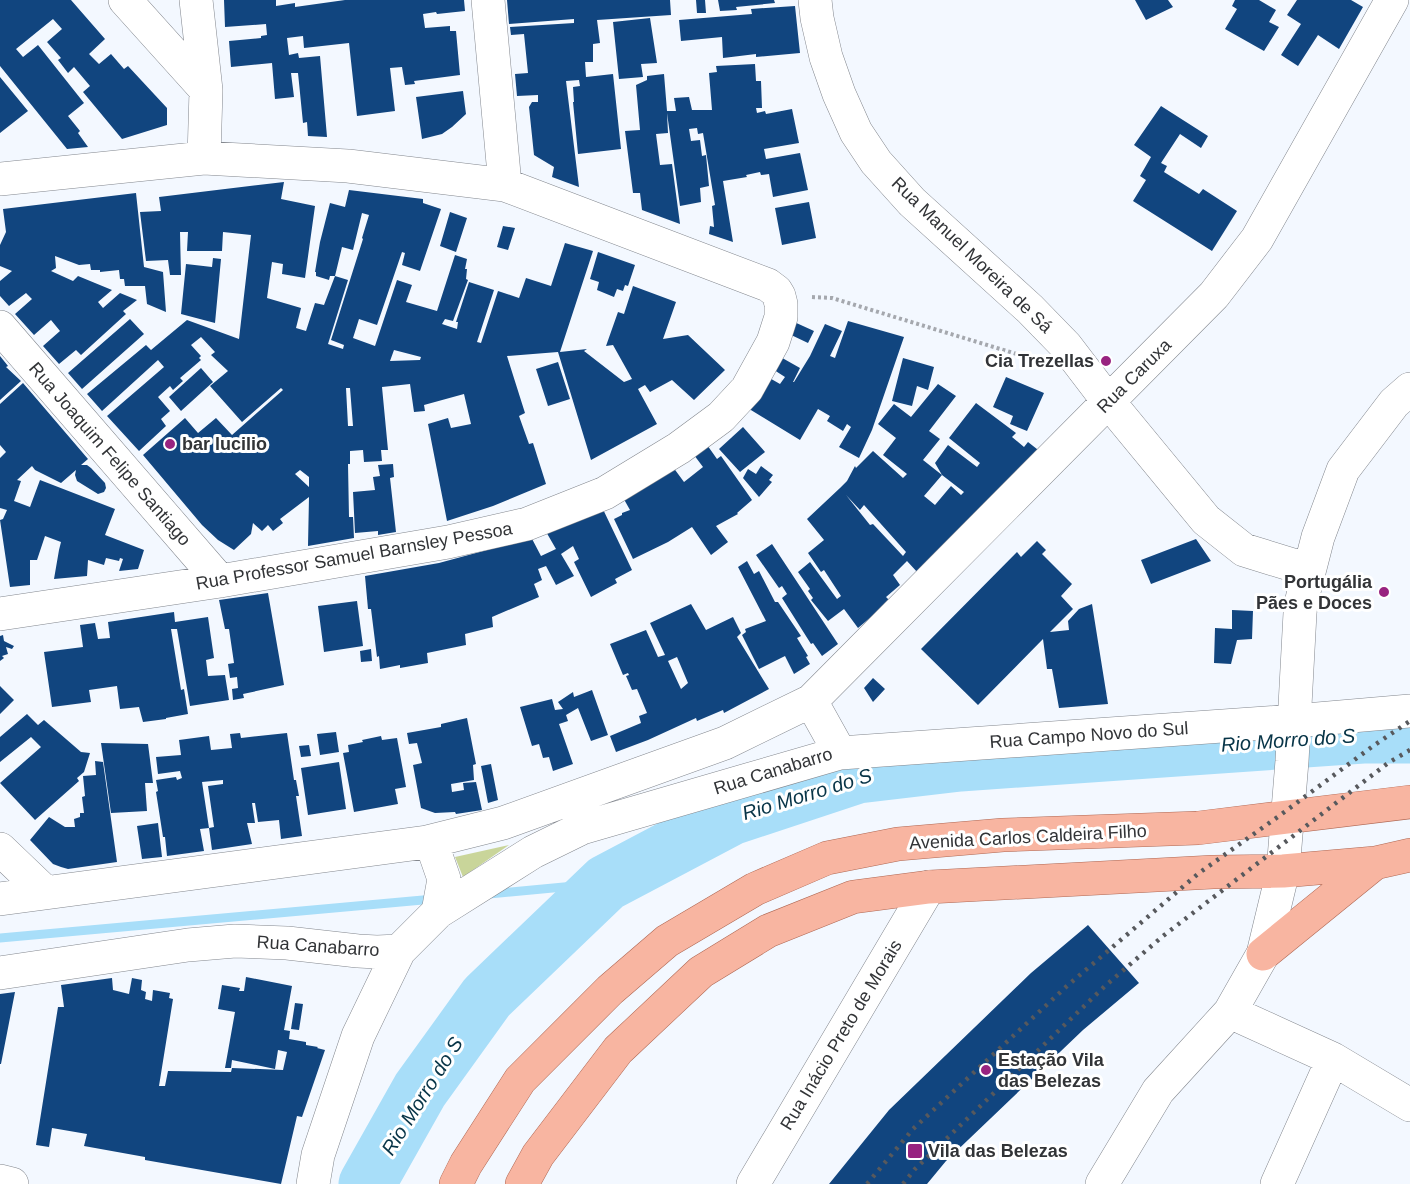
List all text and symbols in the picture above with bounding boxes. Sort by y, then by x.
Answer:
street label: Rua Manuel Moreira de Sá [888,173,1057,338]
street label: Rua Caruxa [1093,334,1176,417]
place label: Cia Trezellas [985,351,1094,371]
marker: Cia Trezellas [1099,354,1113,368]
street label: Rua Joaquim Felipe Santiago [25,358,195,550]
place label: bar lucilio [182,434,267,454]
marker: bar lucilio [163,437,177,451]
street label: Rua Professor Samuel Barnsley Pessoa [194,518,515,594]
place label: Portugália Pães e Doces [1256,572,1373,613]
marker: Portugália Pães e Doces [1377,585,1391,599]
street label: Rua Campo Novo do Sul [989,718,1189,752]
water label: Rio Morro do S [1220,724,1357,756]
street label: Rua Canabarro [711,743,835,799]
water label: Rio Morro do S [739,764,875,824]
street label: Avenida Carlos Caldeira Filho [909,821,1147,853]
street label: Rua Canabarro [256,932,380,960]
street label: Rua Inácio Preto de Morais [776,936,906,1134]
water label: Rio Morro do S [377,1033,467,1159]
place label: Estação Vila das Belezas [998,1050,1105,1091]
marker: Estação Vila das Belezas [979,1063,993,1077]
place label: Vila das Belezas [928,1141,1068,1161]
marker: Vila das Belezas [906,1142,924,1160]

